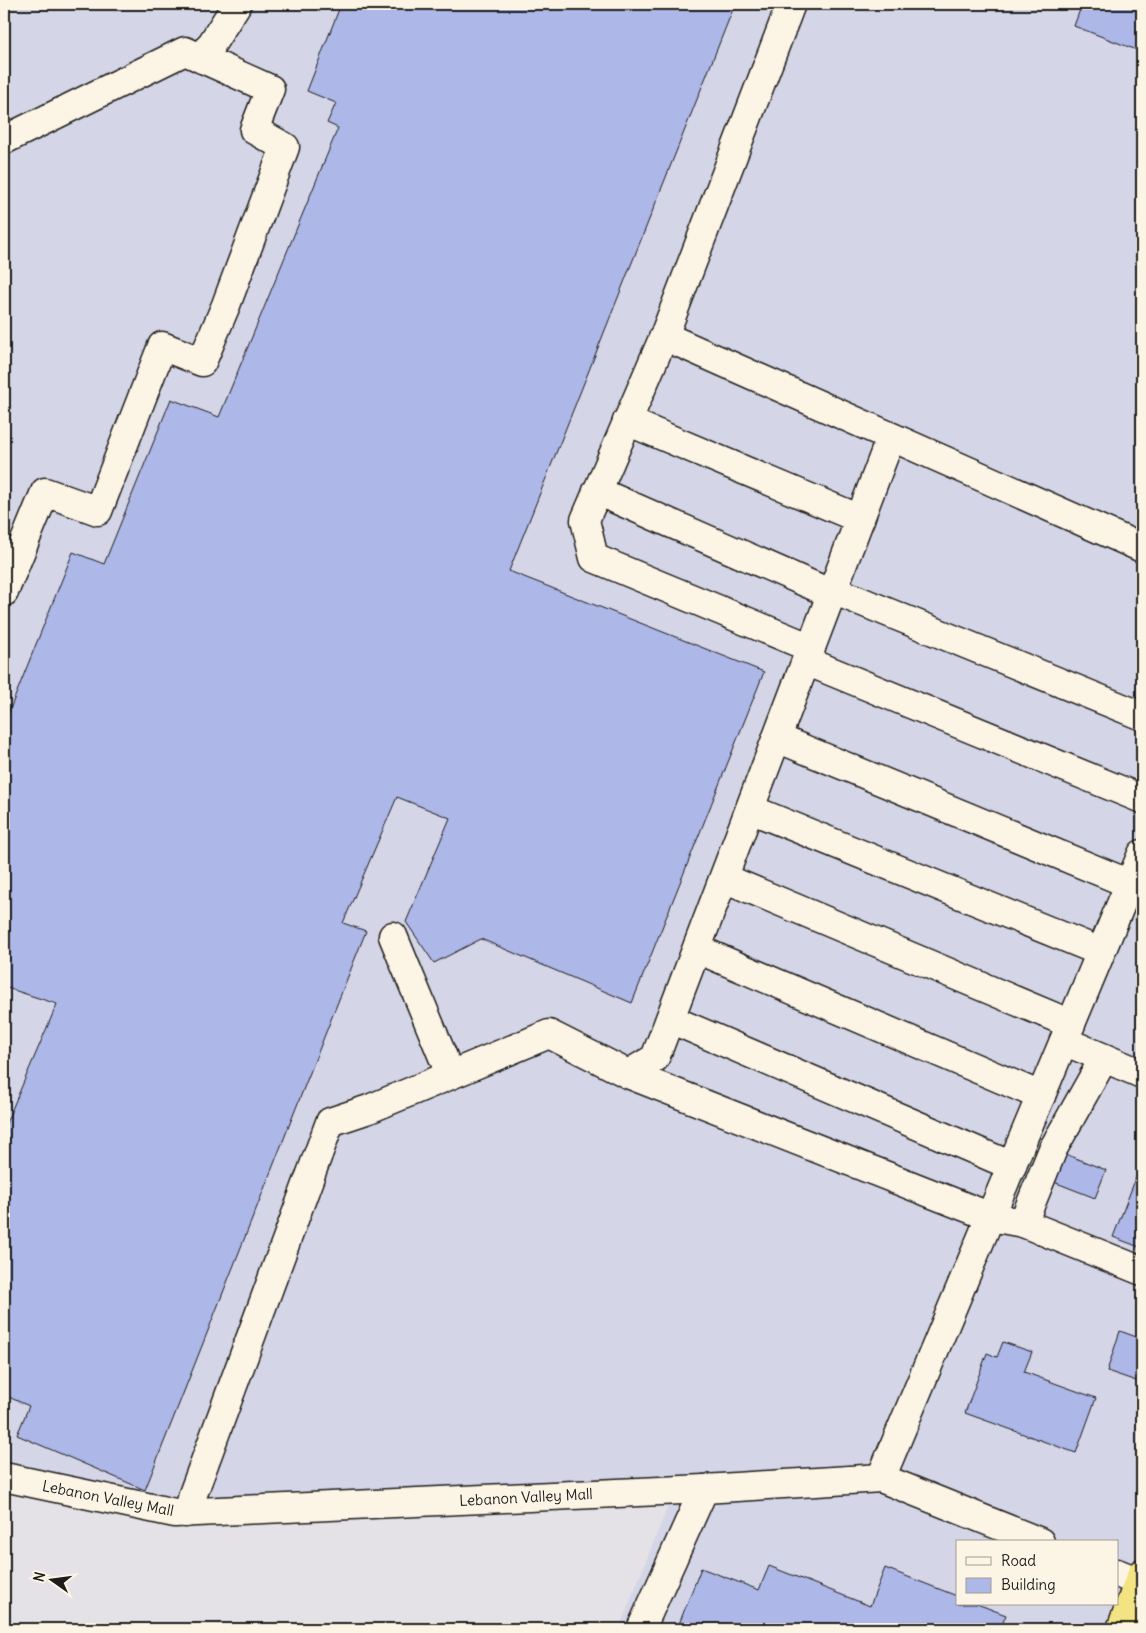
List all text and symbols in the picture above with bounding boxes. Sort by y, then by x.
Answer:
street label: Lebanon Valley Mall [41,1476,175,1520]
street label: Lebanon Valley Mall [459,1484,593,1510]
legend [956,1540,1118,1606]
text: Road [1001,1551,1036,1570]
north arrow [28,1556,78,1606]
text: N [29,1570,49,1584]
text: Building [1001,1575,1056,1594]

